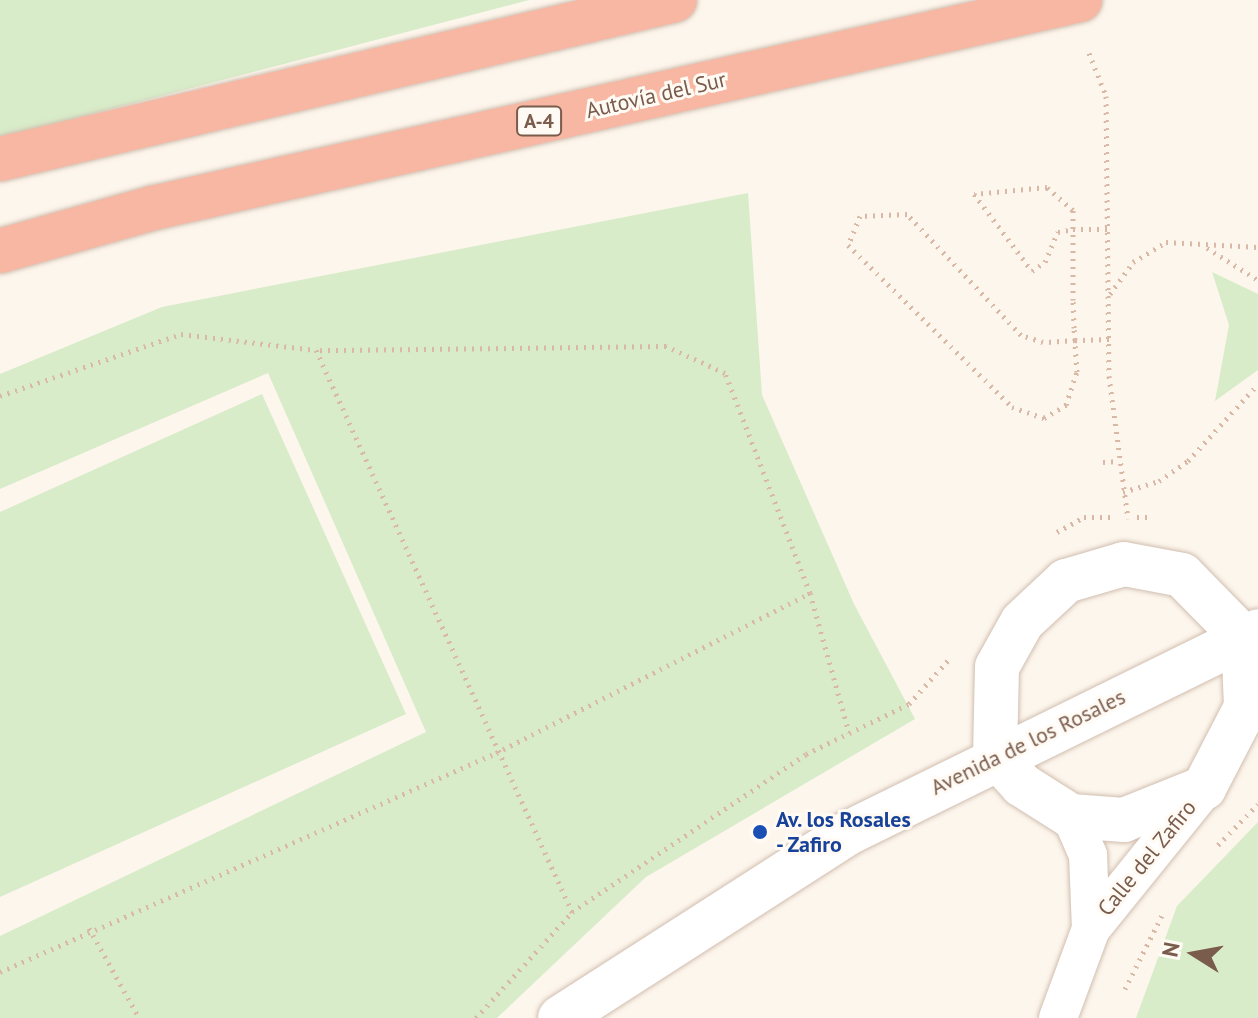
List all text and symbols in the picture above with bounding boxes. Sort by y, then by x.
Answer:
street label: Autovía del Sur [583,66,729,124]
road number: A-4 [515,105,563,137]
street label: Avenida de los Rosales [926,683,1130,801]
street label: Calle del Zafiro [1092,795,1202,921]
place label: Av. los Rosales - Zafiro [776,806,912,858]
marker: Av. los Rosales - Zafiro [751,823,769,841]
north arrow [1154,914,1234,994]
text: N [1155,940,1186,959]

